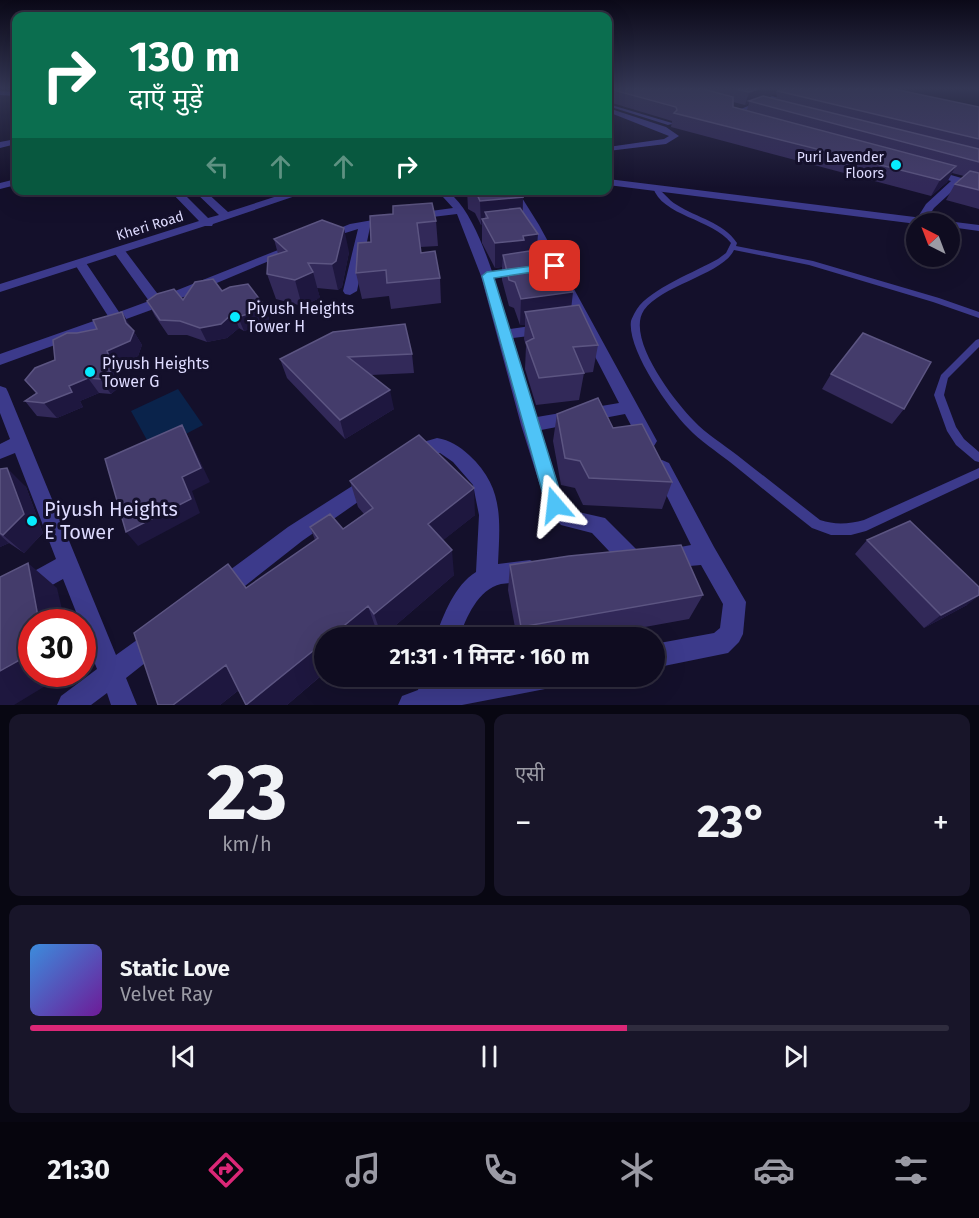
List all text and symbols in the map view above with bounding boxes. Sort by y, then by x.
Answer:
text: 130 m [129,32,240,82]
icon: right [30,36,108,114]
text: दाएँ मुड़ें [129,83,203,115]
place label: Puri Lavender Floors [797,149,885,182]
icon: left [201,150,234,183]
icon: ahead [264,150,297,183]
icon: ahead [327,150,360,183]
icon: right [390,150,423,183]
marker: Puri Lavender Floors [889,158,903,172]
street label: Kheri Road [114,208,186,244]
north arrow [906,213,960,267]
map controls [906,213,960,267]
pin [529,240,580,291]
icon: arrive [538,249,571,282]
place label: Piyush Heights Tower H [247,299,354,336]
marker: Piyush Heights Tower H [228,310,242,324]
place label: Piyush Heights Tower G [102,354,209,391]
marker: Piyush Heights Tower G [83,365,97,379]
position arrow [523,473,587,537]
place label: Piyush Heights E Tower [44,497,178,544]
marker: Piyush Heights E Tower [25,514,39,528]
speed limit sign: 30 [18,609,96,687]
text: 21:31 · 1 मिनट · 160 m [389,643,590,670]
text: 23 [207,746,287,840]
text: एसी [515,762,545,786]
text: 23° [697,795,767,849]
text: − [515,803,532,843]
text: + [933,803,949,843]
text: km/h [222,832,272,856]
text: Static Love [120,955,230,982]
text: Velvet Ray [120,982,213,1006]
icon: previous [167,1040,200,1073]
icon: pause [473,1040,506,1073]
icon: next [779,1040,812,1073]
icon: directions [205,1149,247,1191]
icon: music [342,1149,384,1191]
icon: phone [479,1149,521,1191]
icon: climate [616,1149,658,1191]
icon: car [753,1149,795,1191]
icon: filters [890,1149,932,1191]
text: 21:30 [47,1154,110,1186]

